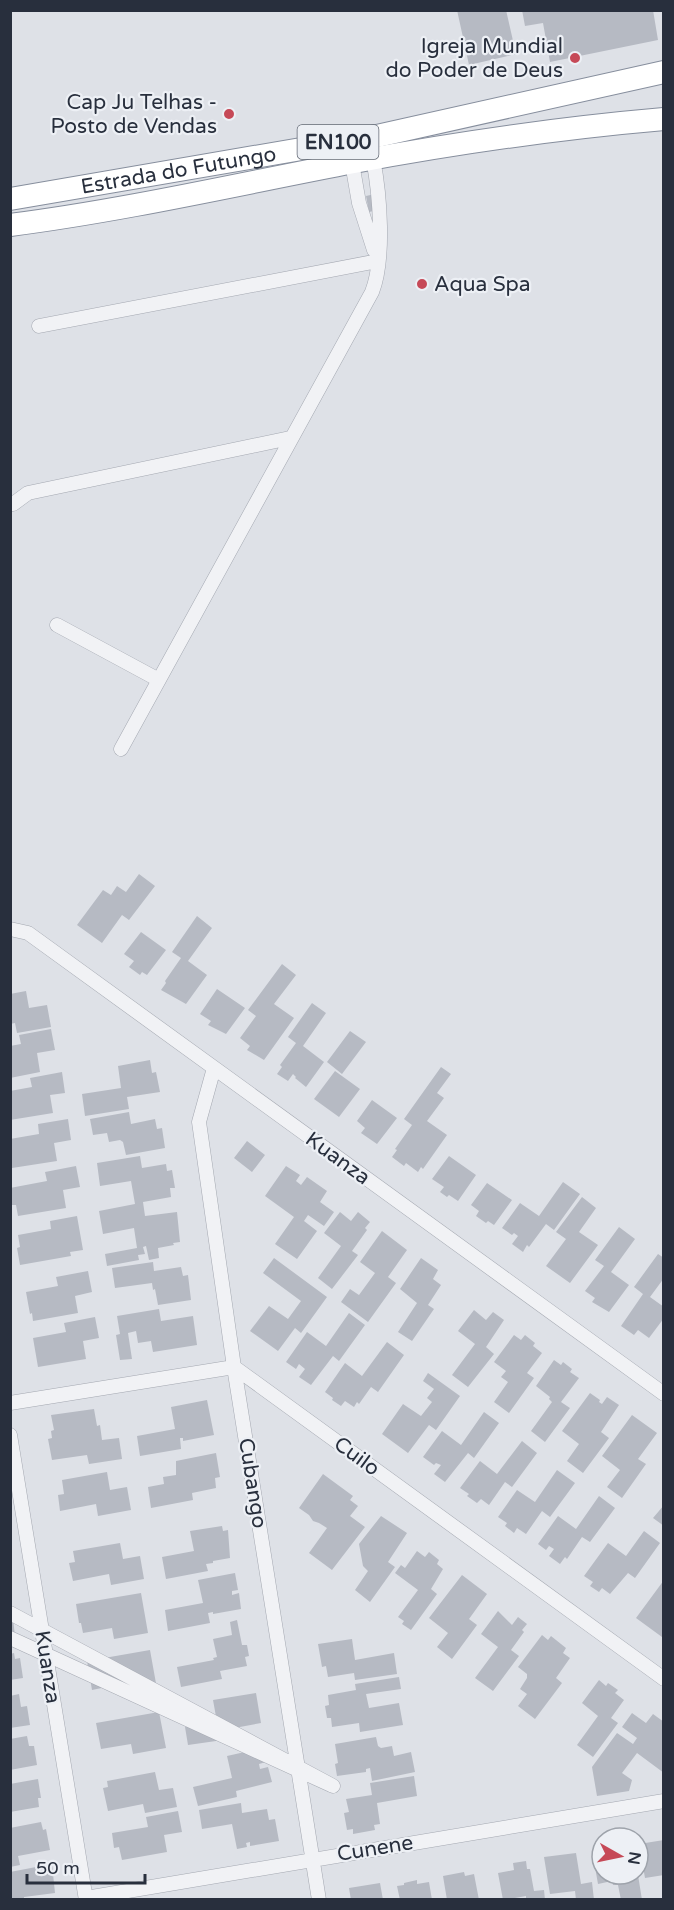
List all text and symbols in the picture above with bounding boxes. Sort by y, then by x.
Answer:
place label: Igreja Mundial do Poder de Deus [386,34,563,83]
marker: Igreja Mundial do Poder de Deus [568,51,582,65]
place label: Cap Ju Telhas - Posto de Vendas [50,90,217,139]
marker: Cap Ju Telhas - Posto de Vendas [222,107,236,121]
road number: EN100 [298,125,378,159]
street label: Estrada do Futungo [79,142,278,200]
place label: Aqua Spa [434,272,531,297]
marker: Aqua Spa [415,277,429,291]
street label: Kuanza [301,1127,375,1190]
street label: Cuilo [329,1431,384,1481]
street label: Cubango [233,1436,272,1530]
street label: Kuanza [29,1629,66,1705]
north arrow [590,1826,650,1886]
street label: Cunene [335,1830,415,1867]
scale bar [27,1847,146,1885]
text: N [623,1850,645,1866]
text: 50 m [36,1857,80,1879]

